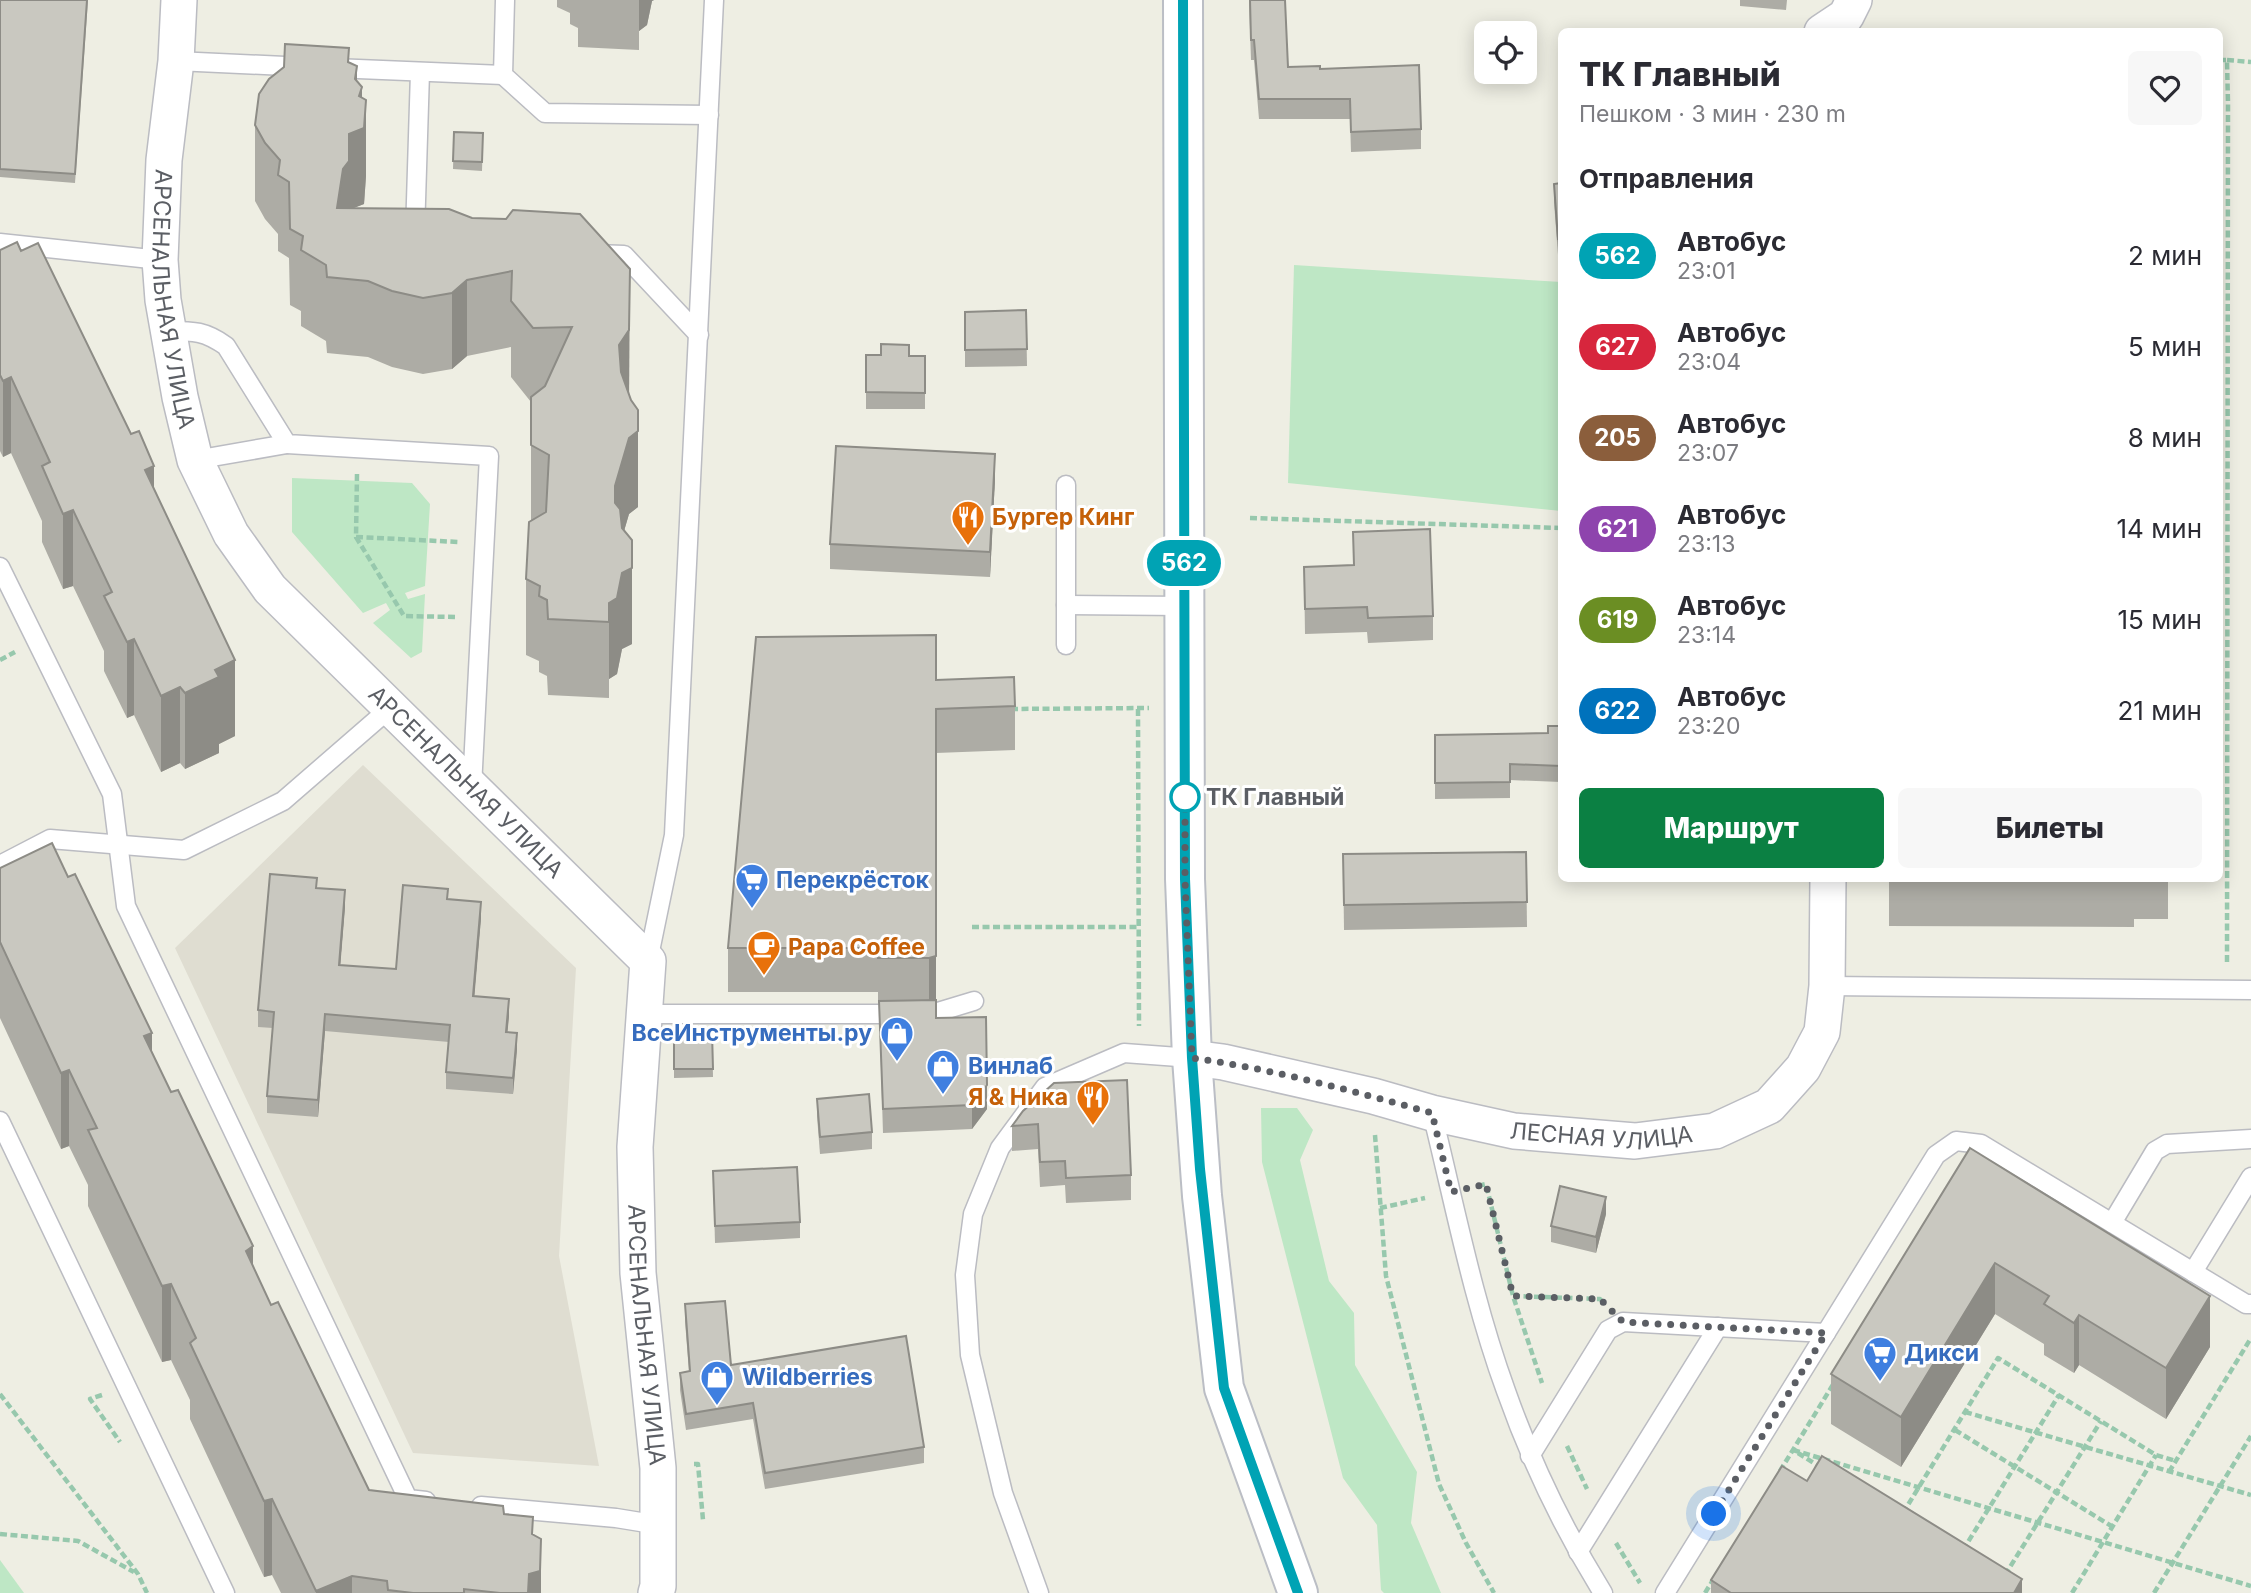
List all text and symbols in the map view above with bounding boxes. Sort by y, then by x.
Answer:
map controls [1474,21,1537,84]
button: locate [1474,21,1537,84]
button: heart [2128,51,2202,125]
text: ТК Главный [1579,54,1781,94]
text: Пешком · 3 мин · 230 m [1579,100,1846,128]
text: Отправления [1579,163,1754,194]
street label: АРСЕНАЛЬНАЯ УЛИЦА [146,169,201,432]
text: Автобус [1677,226,1786,257]
text: 2 мин [2128,240,2202,271]
text: 562 [1594,241,1641,270]
text: 23:01 [1677,257,1736,285]
text: Автобус [1677,317,1786,348]
text: 5 мин [2128,331,2202,362]
text: 627 [1595,332,1640,361]
text: 23:04 [1677,348,1741,376]
text: Автобус [1677,408,1786,439]
text: 8 мин [2128,422,2202,453]
text: 205 [1594,423,1641,452]
text: 23:07 [1677,439,1739,467]
restaurant icon: Бургер Кинг [949,498,987,547]
text: Автобус [1677,499,1786,530]
place label: Бургер Кинг [992,503,1134,531]
text: 14 мин [2117,513,2202,544]
text: 621 [1597,514,1638,543]
text: 23:13 [1677,530,1735,558]
line badge: 562 [1144,540,1224,586]
text: 562 [1161,548,1207,577]
text: Автобус [1677,590,1786,621]
text: 15 мин [2118,604,2202,635]
text: 619 [1597,605,1638,634]
text: 23:14 [1677,621,1736,649]
street label: АРСЕНАЛЬНАЯ УЛИЦА [363,680,569,884]
text: Автобус [1677,681,1786,712]
text: 21 мин [2117,695,2202,726]
text: 622 [1595,696,1640,725]
text: 23:20 [1677,712,1740,740]
marker: ТК Главный [1170,782,1200,812]
place label: ТК Главный [1206,783,1344,811]
button: Маршрут [1579,788,1884,868]
button: Билеты [1898,788,2202,868]
supermarket icon: Перекрёсток [733,861,771,910]
place label: Перекрёсток [776,866,930,894]
cafe icon: Papa Coffee [745,928,783,977]
place label: Papa Coffee [788,933,925,961]
shop icon: ВсеИнструменты.ру [878,1014,916,1063]
place label: ВсеИнструменты.ру [632,1019,872,1047]
shop icon: Винлаб [924,1047,962,1096]
place label: Винлаб [968,1052,1053,1080]
restaurant icon: Я & Ника [1074,1078,1112,1127]
place label: Я & Ника [968,1083,1068,1111]
street label: ЛЕСНАЯ УЛИЦА [1509,1117,1694,1156]
street label: АРСЕНАЛЬНАЯ УЛИЦА [622,1204,672,1467]
supermarket icon: Дикси [1861,1334,1899,1383]
place label: Дикси [1904,1339,1979,1367]
shop icon: Wildberries [698,1358,736,1407]
place label: Wildberries [742,1363,873,1391]
your location [1696,1496,1731,1531]

